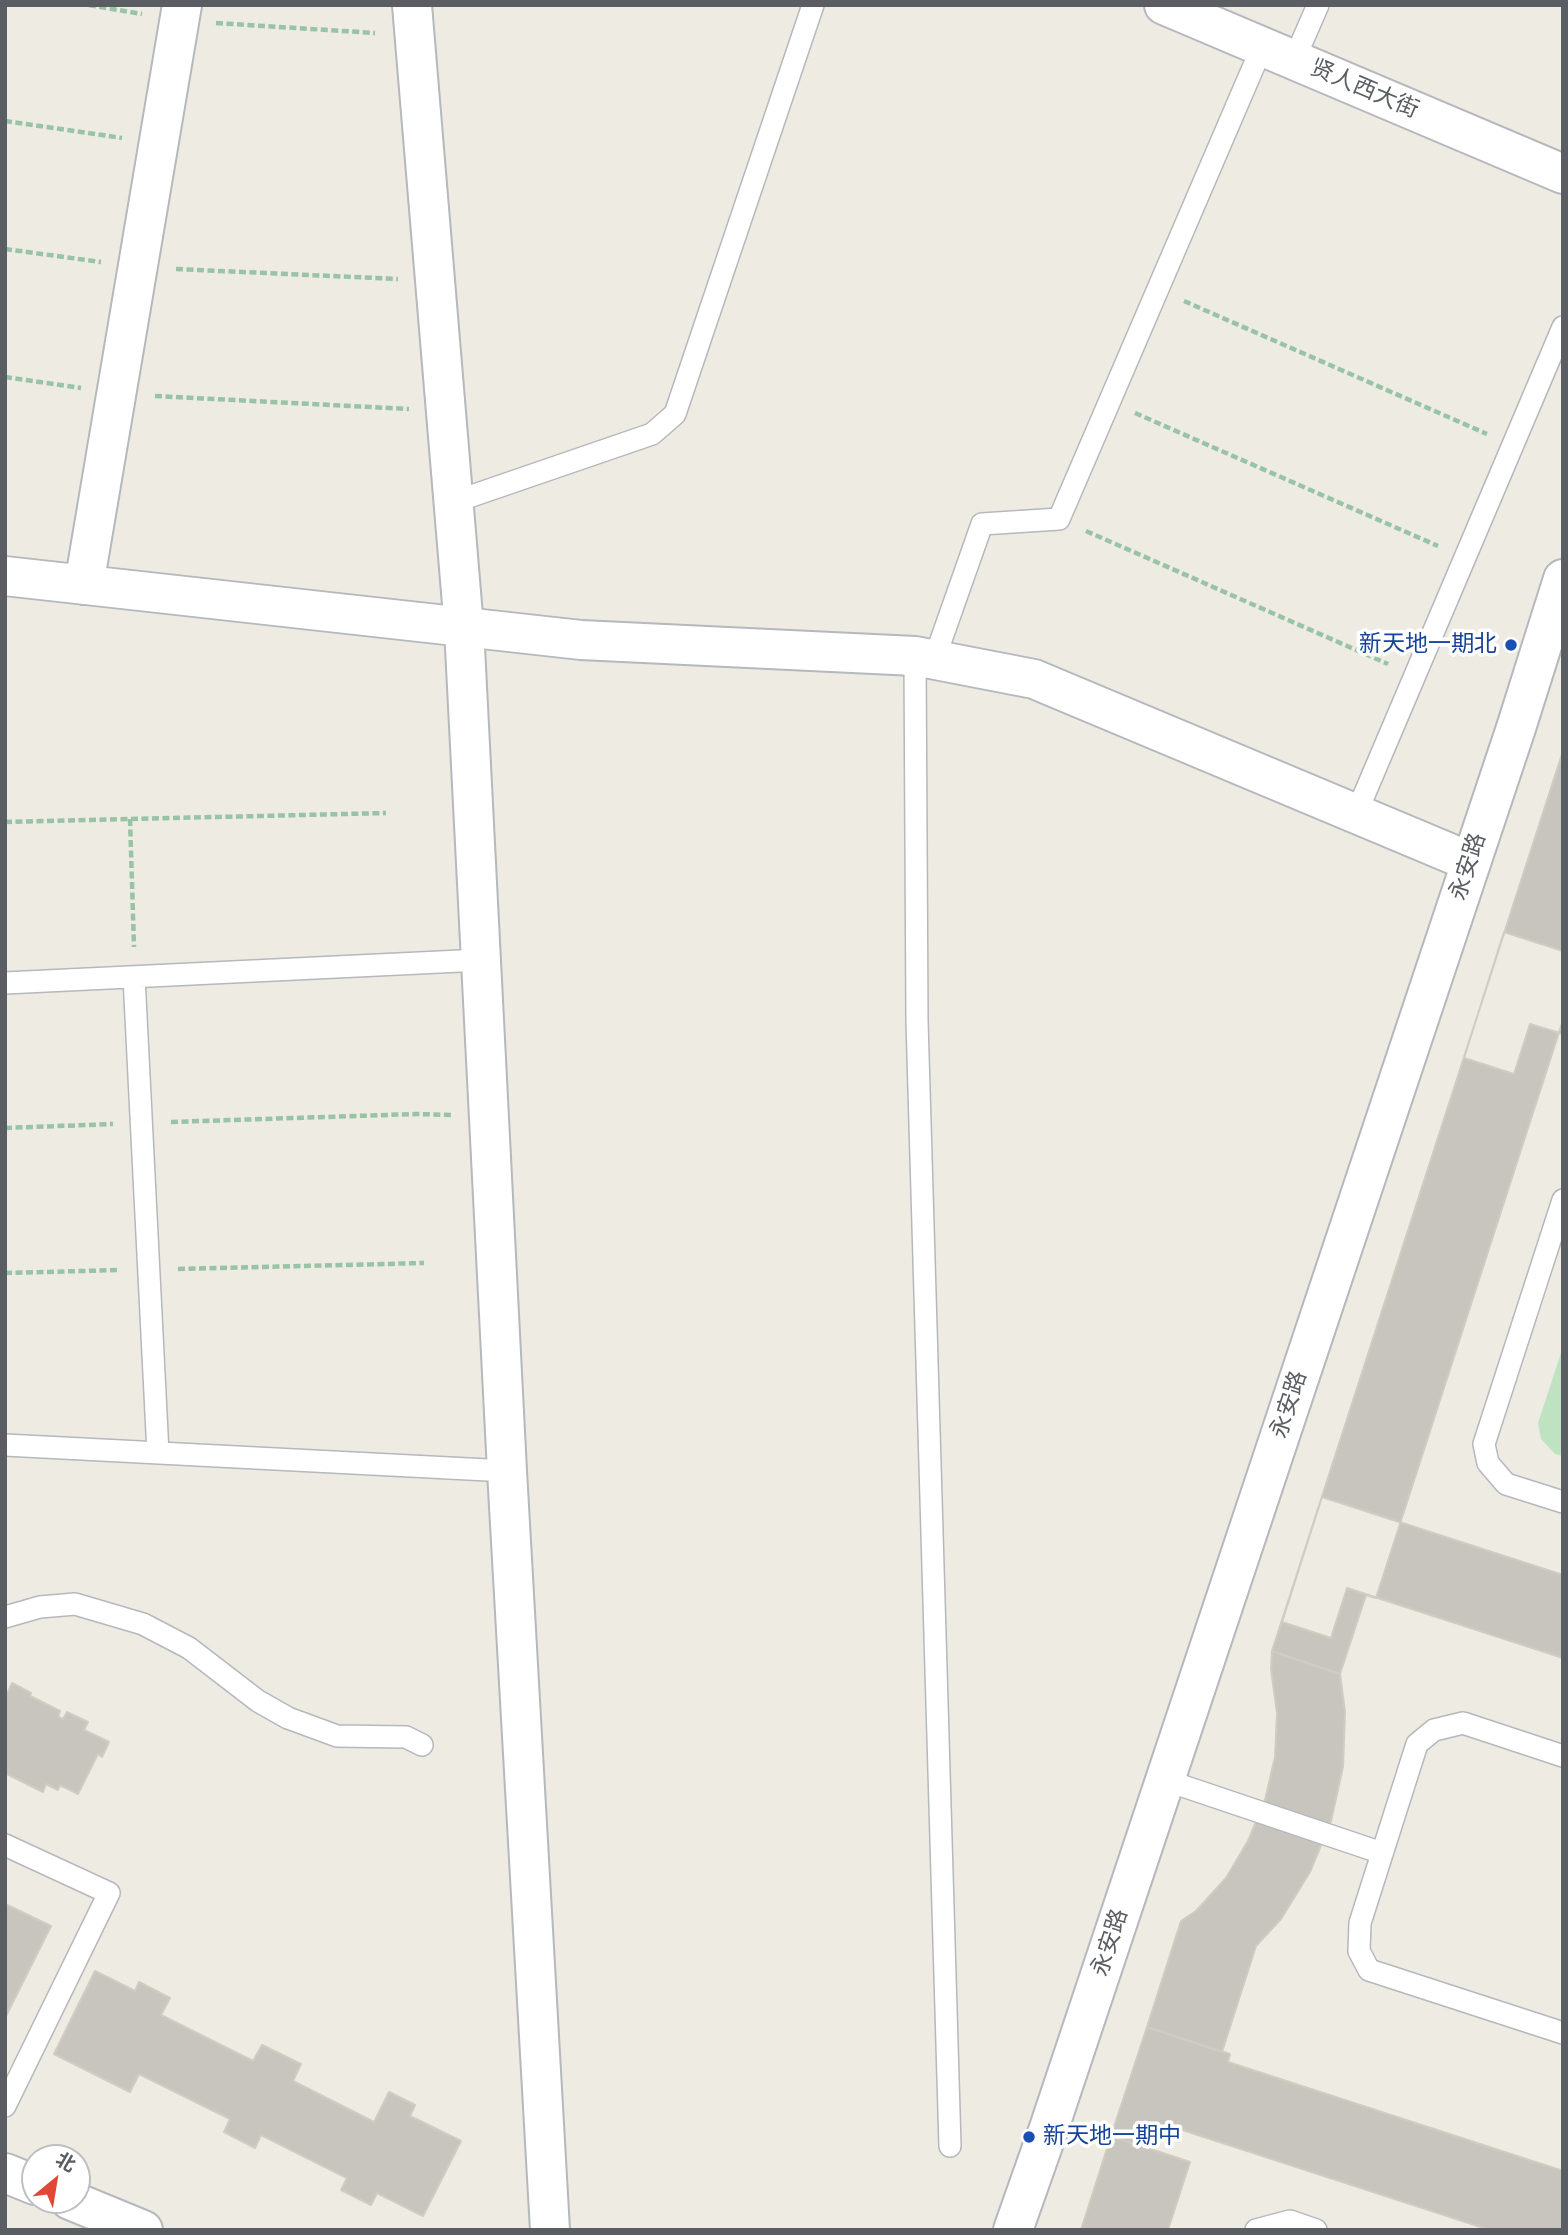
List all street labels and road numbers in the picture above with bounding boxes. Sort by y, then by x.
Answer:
street label: 贤人西大街 [1306,55,1422,125]
street label: 永安路 [1445,830,1493,904]
street label: 永安路 [1266,1368,1314,1442]
street label: 永安路 [1087,1906,1135,1980]

